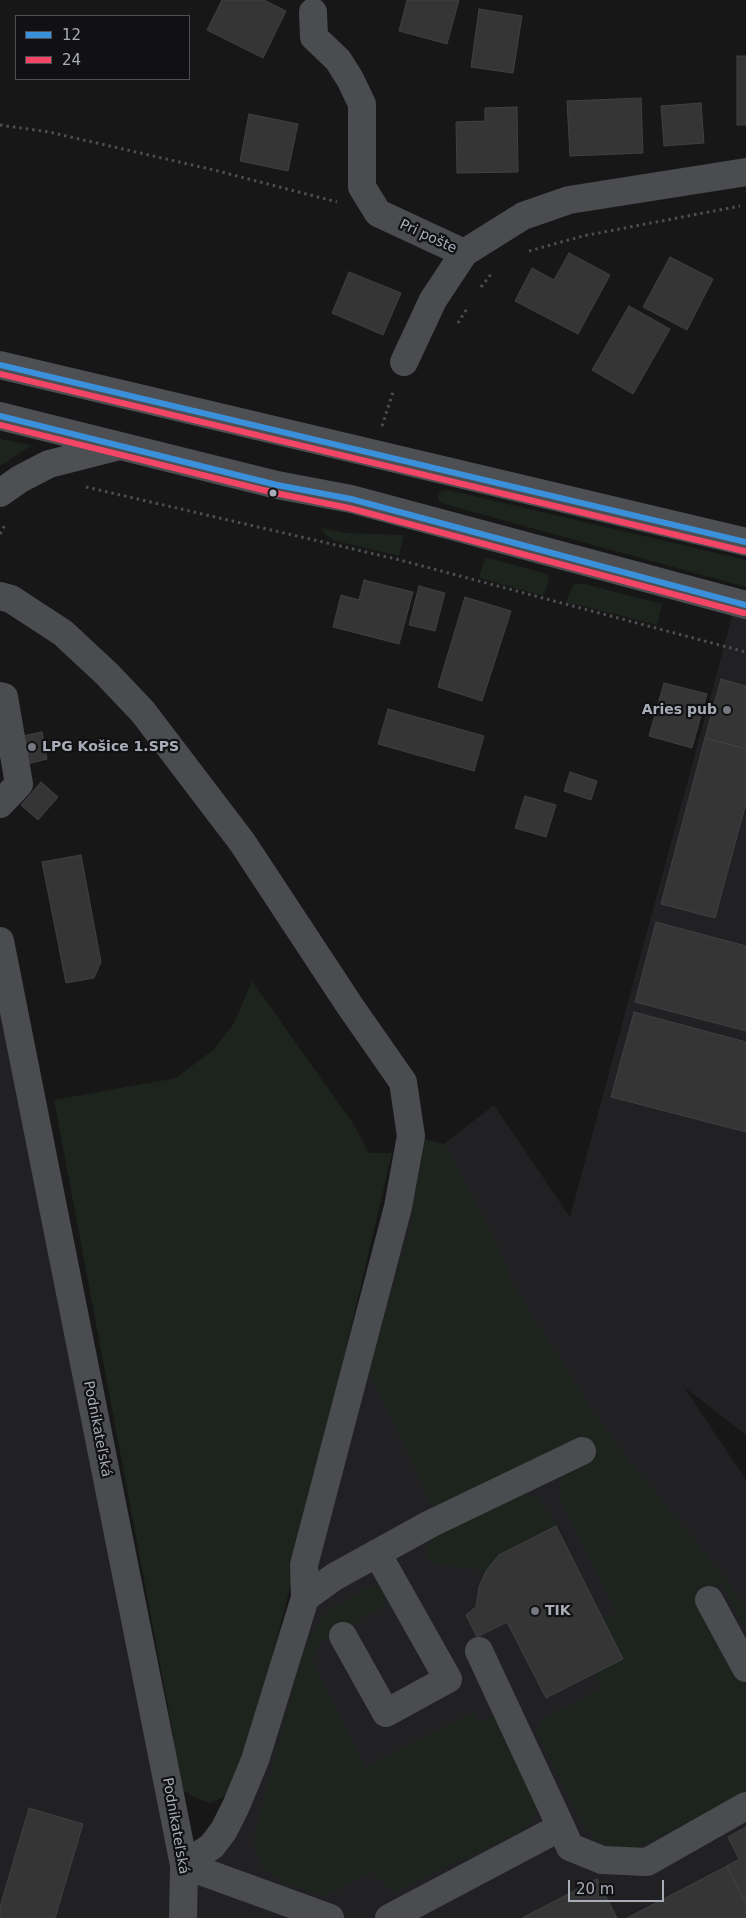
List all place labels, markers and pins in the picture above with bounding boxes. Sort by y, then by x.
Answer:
unlabelled marker [268,488,278,498]
place label: Aries pub [642,702,717,718]
marker: Aries pub [721,704,733,716]
place label: LPG Košice 1.SPS [42,739,179,755]
marker: LPG Košice 1.SPS [26,741,38,753]
place label: TIK [545,1603,571,1619]
marker: TIK [529,1605,541,1617]

